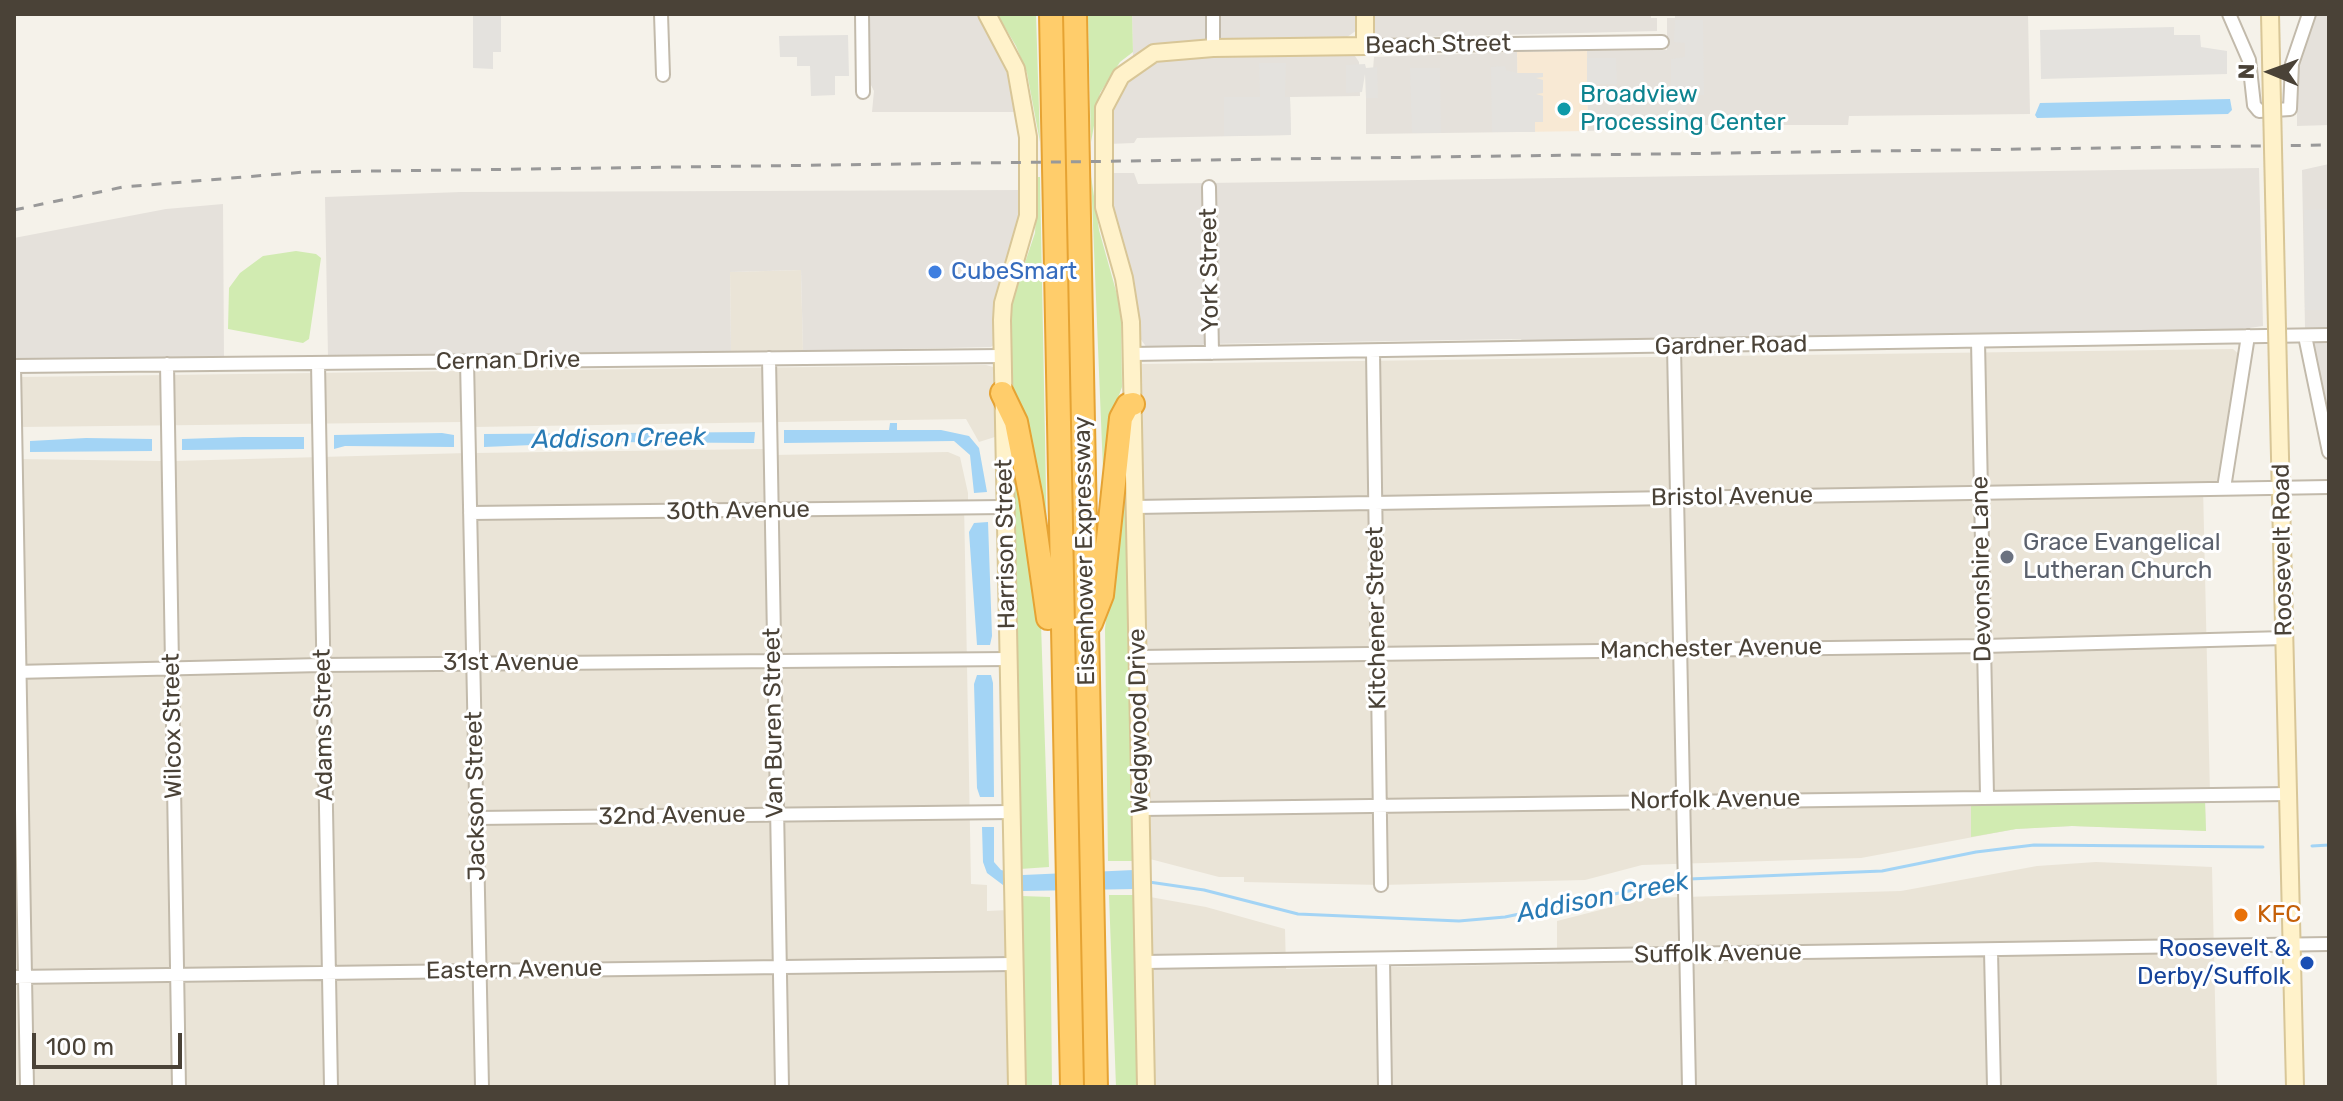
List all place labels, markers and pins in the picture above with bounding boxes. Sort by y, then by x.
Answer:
place label: Broadview Processing Center [1580,81,1786,137]
marker: Broadview Processing Center [1555,100,1573,118]
place label: CubeSmart [951,258,1077,286]
marker: CubeSmart [926,263,944,281]
place label: Grace Evangelical Lutheran Church [2023,529,2221,585]
marker: Grace Evangelical Lutheran Church [1998,548,2016,566]
place label: KFC [2257,901,2301,929]
marker: KFC [2232,906,2250,924]
place label: Roosevelt & Derby/Suffolk [2137,935,2291,991]
marker: Roosevelt & Derby/Suffolk [2298,954,2316,972]

